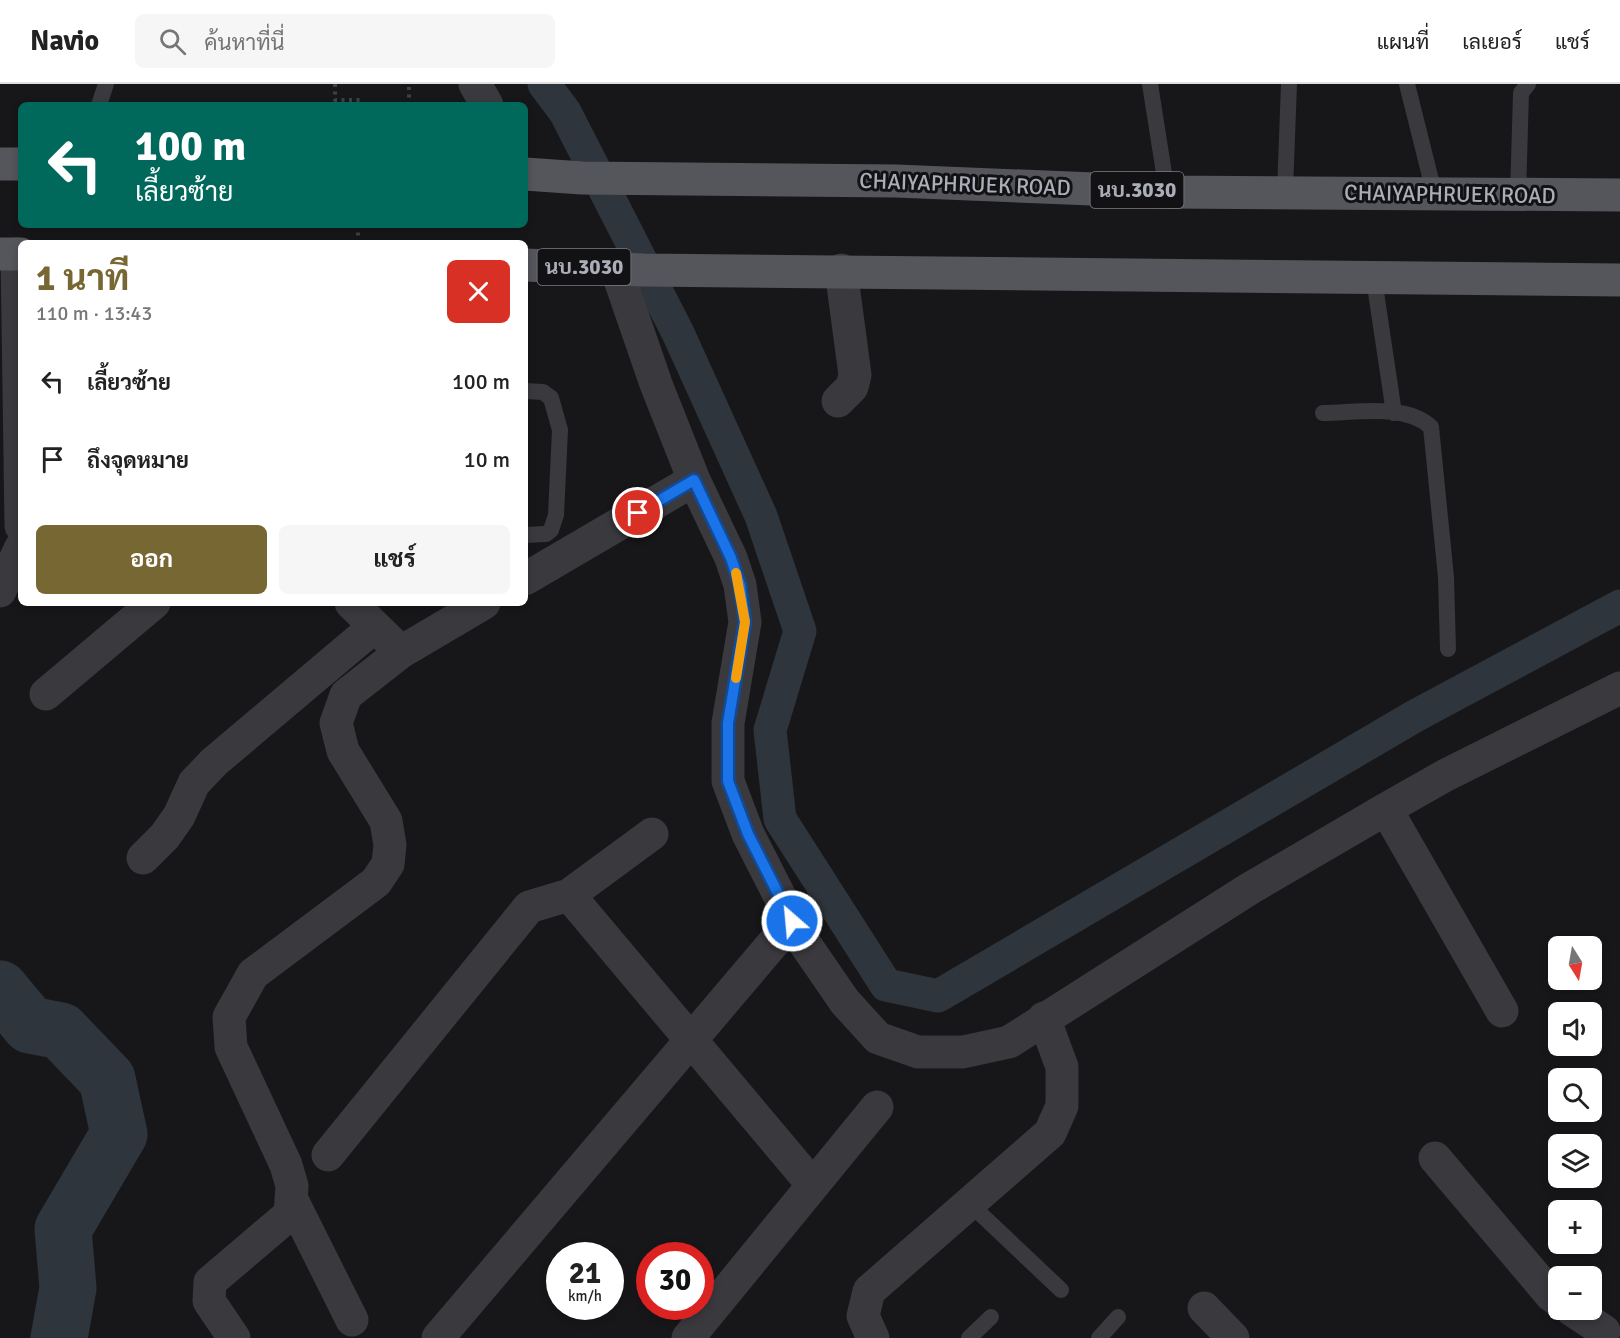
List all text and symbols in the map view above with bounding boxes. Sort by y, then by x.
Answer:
search box [135,14,555,68]
text: Navio [30,24,99,58]
icon: search [156,25,189,58]
text: ค้นหาที่นี่ [204,29,285,56]
text: แผนที่ [1377,29,1429,55]
text: เลเยอร์ [1462,29,1522,55]
text: แชร์ [1555,29,1590,55]
text: 100 m [135,121,246,172]
icon: left [36,126,114,204]
street label: CHAIYAPHRUEK ROAD [859,167,1071,201]
road number: นบ.3030 [1090,172,1184,208]
text: เลี้ยวซ้าย [135,176,233,209]
street label: CHAIYAPHRUEK ROAD [1344,179,1556,209]
road number: นบ.3030 [538,249,630,285]
text: 1 นาที [36,256,130,301]
button: close [447,260,510,323]
text: 110 m · 13:43 [36,301,152,326]
icon: left [36,365,69,398]
text: 100 m [452,368,510,395]
text: เลี้ยวซ้าย [87,369,171,396]
icon: arrive [36,443,69,476]
text: 10 m [464,446,510,473]
text: ถึงจุดหมาย [87,447,189,474]
pin [612,487,663,538]
icon: arrive [621,496,654,529]
button: ออก [36,525,267,594]
button: แชร์ [279,525,510,594]
position arrow [760,889,824,953]
north arrow [1548,936,1602,990]
map controls [1548,936,1602,1320]
button: sound [1548,1002,1602,1056]
button: search [1548,1068,1602,1122]
button: layers [1548,1134,1602,1188]
button: + [1548,1200,1602,1254]
speed limit sign: 30 [636,1242,714,1320]
text: 21 [569,1255,601,1292]
button: − [1548,1266,1602,1320]
text: km/h [568,1287,602,1305]

